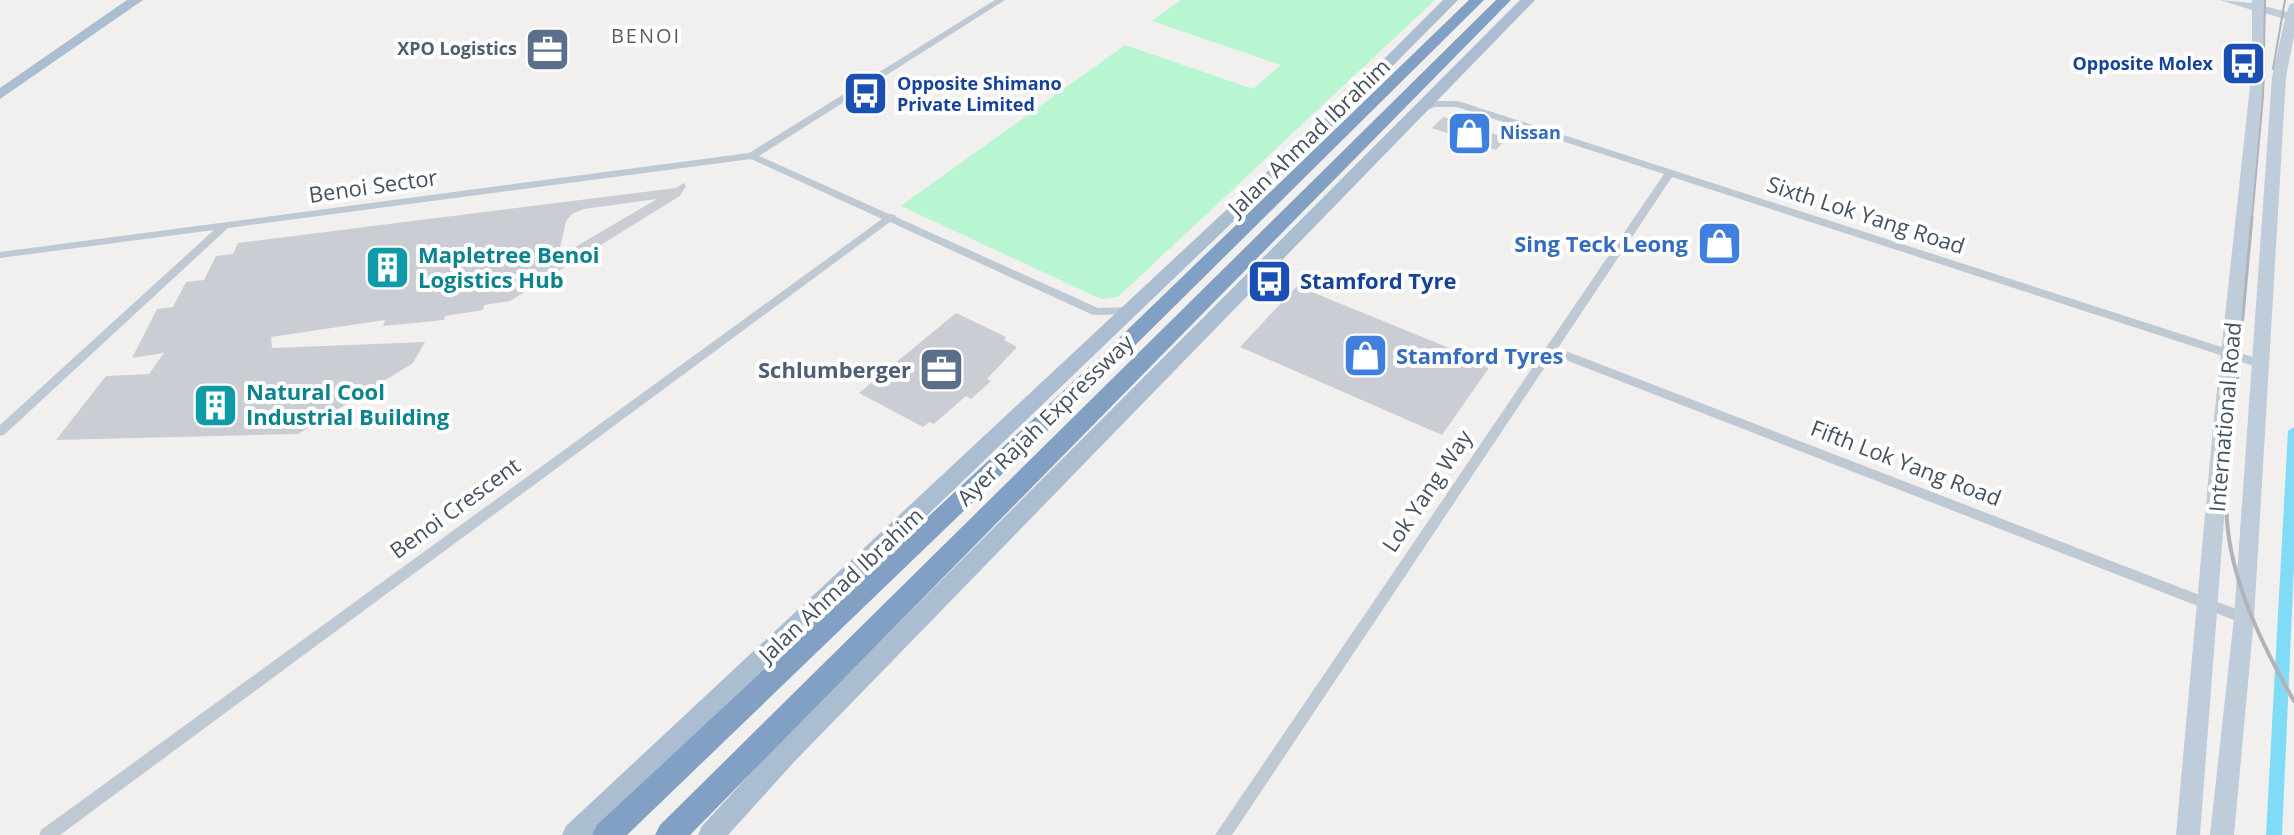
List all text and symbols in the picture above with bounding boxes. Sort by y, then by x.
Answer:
district label: BENOI [611,22,681,49]
office icon: XPO Logistics [524,25,572,73]
place label: XPO Logistics [397,36,517,60]
bus stop icon: Opposite Molex [2220,40,2268,88]
street label: Jalan Ahmad Ibrahim [1219,51,1396,223]
place label: Opposite Molex [2073,51,2214,75]
bus stop icon: Opposite Shimano Private Limited [842,70,890,118]
place label: Opposite Shimano Private Limited [897,71,1062,116]
shop icon: Nissan [1445,109,1493,157]
place label: Nissan [1500,120,1561,144]
street label: Benoi Sector [307,161,439,209]
street label: Sixth Lok Yang Road [1764,168,1969,260]
shop icon: Sing Teck Leong [1695,220,1743,268]
place label: Sing Teck Leong [1514,228,1689,258]
place label: Mapletree Benoi Logistics Hub [418,239,600,294]
building icon: Mapletree Benoi Logistics Hub [363,244,411,292]
bus stop icon: Stamford Tyre [1245,257,1293,305]
place label: Stamford Tyre [1300,265,1457,295]
street label: International Road [2201,321,2247,513]
street label: Ayer Rajah Expressway [950,326,1140,512]
shop icon: Stamford Tyres [1341,332,1389,380]
place label: Stamford Tyres [1396,340,1564,370]
office icon: Schlumberger [918,346,966,394]
place label: Schlumberger [758,354,911,384]
place label: Natural Cool Industrial Building [246,376,450,431]
building icon: Natural Cool Industrial Building [191,381,239,429]
street label: Fifth Lok Yang Road [1807,412,2006,512]
street label: Lok Yang Way [1374,423,1479,557]
street label: Benoi Crescent [383,450,526,565]
street label: Jalan Ahmad Ibrahim [750,500,929,670]

